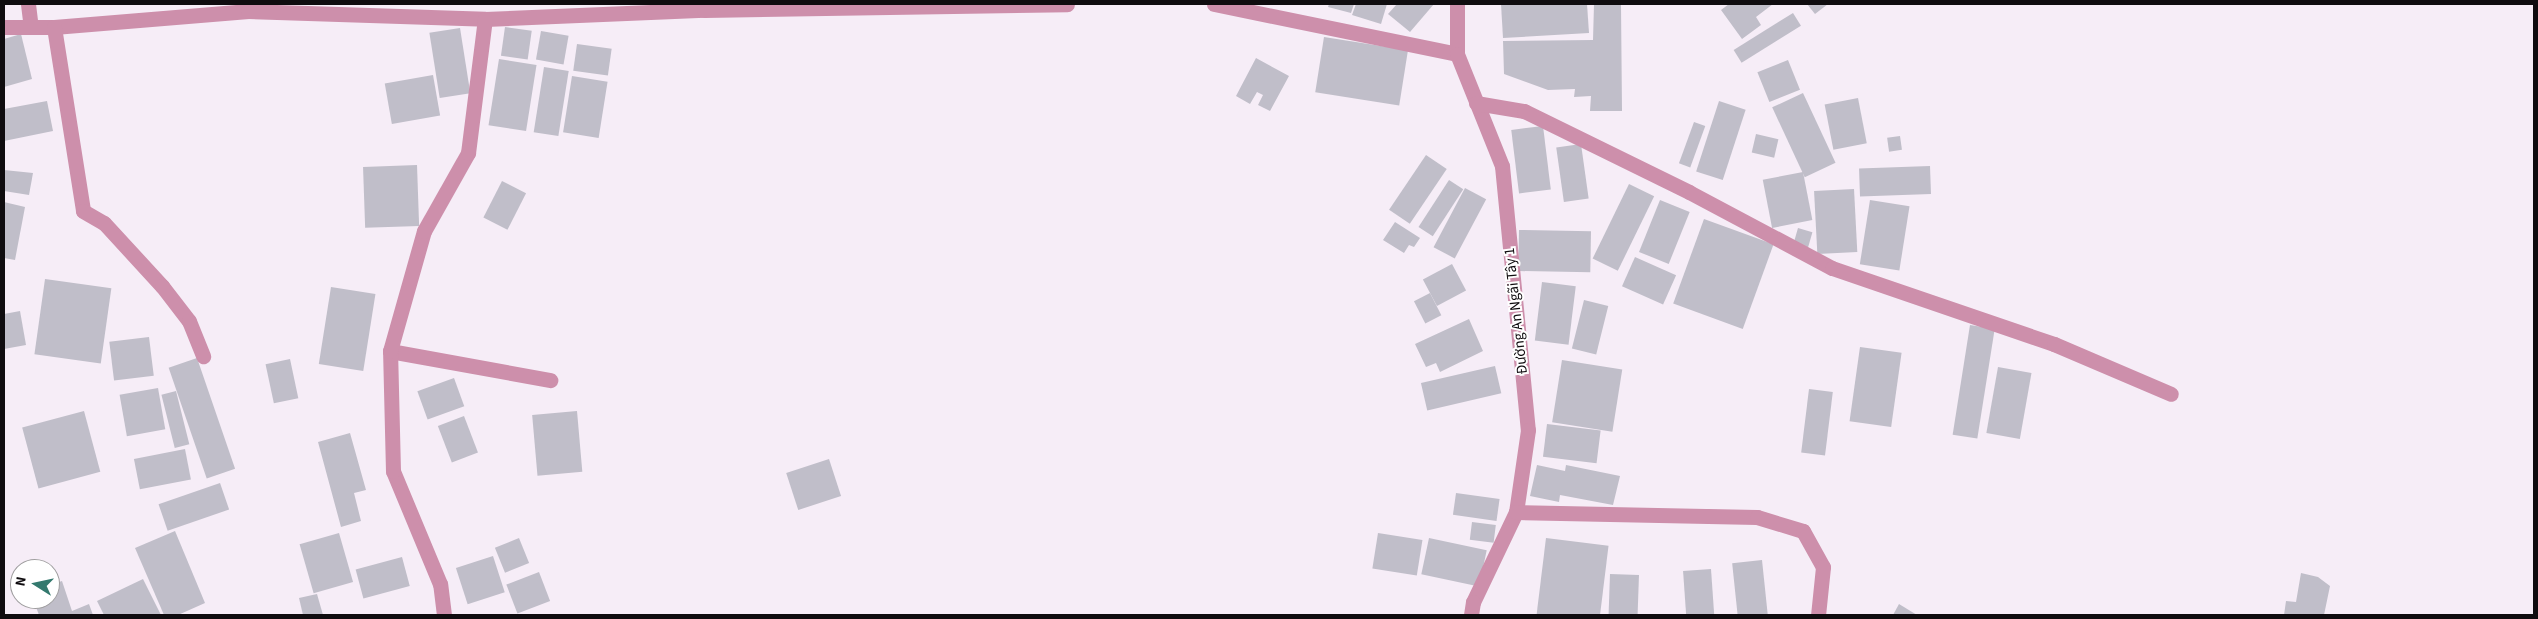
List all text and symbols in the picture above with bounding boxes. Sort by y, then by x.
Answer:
street label: Đường An Ngãi Tây 1 [1500,247,1532,375]
north arrow [10,559,60,609]
text: N [11,575,32,588]

